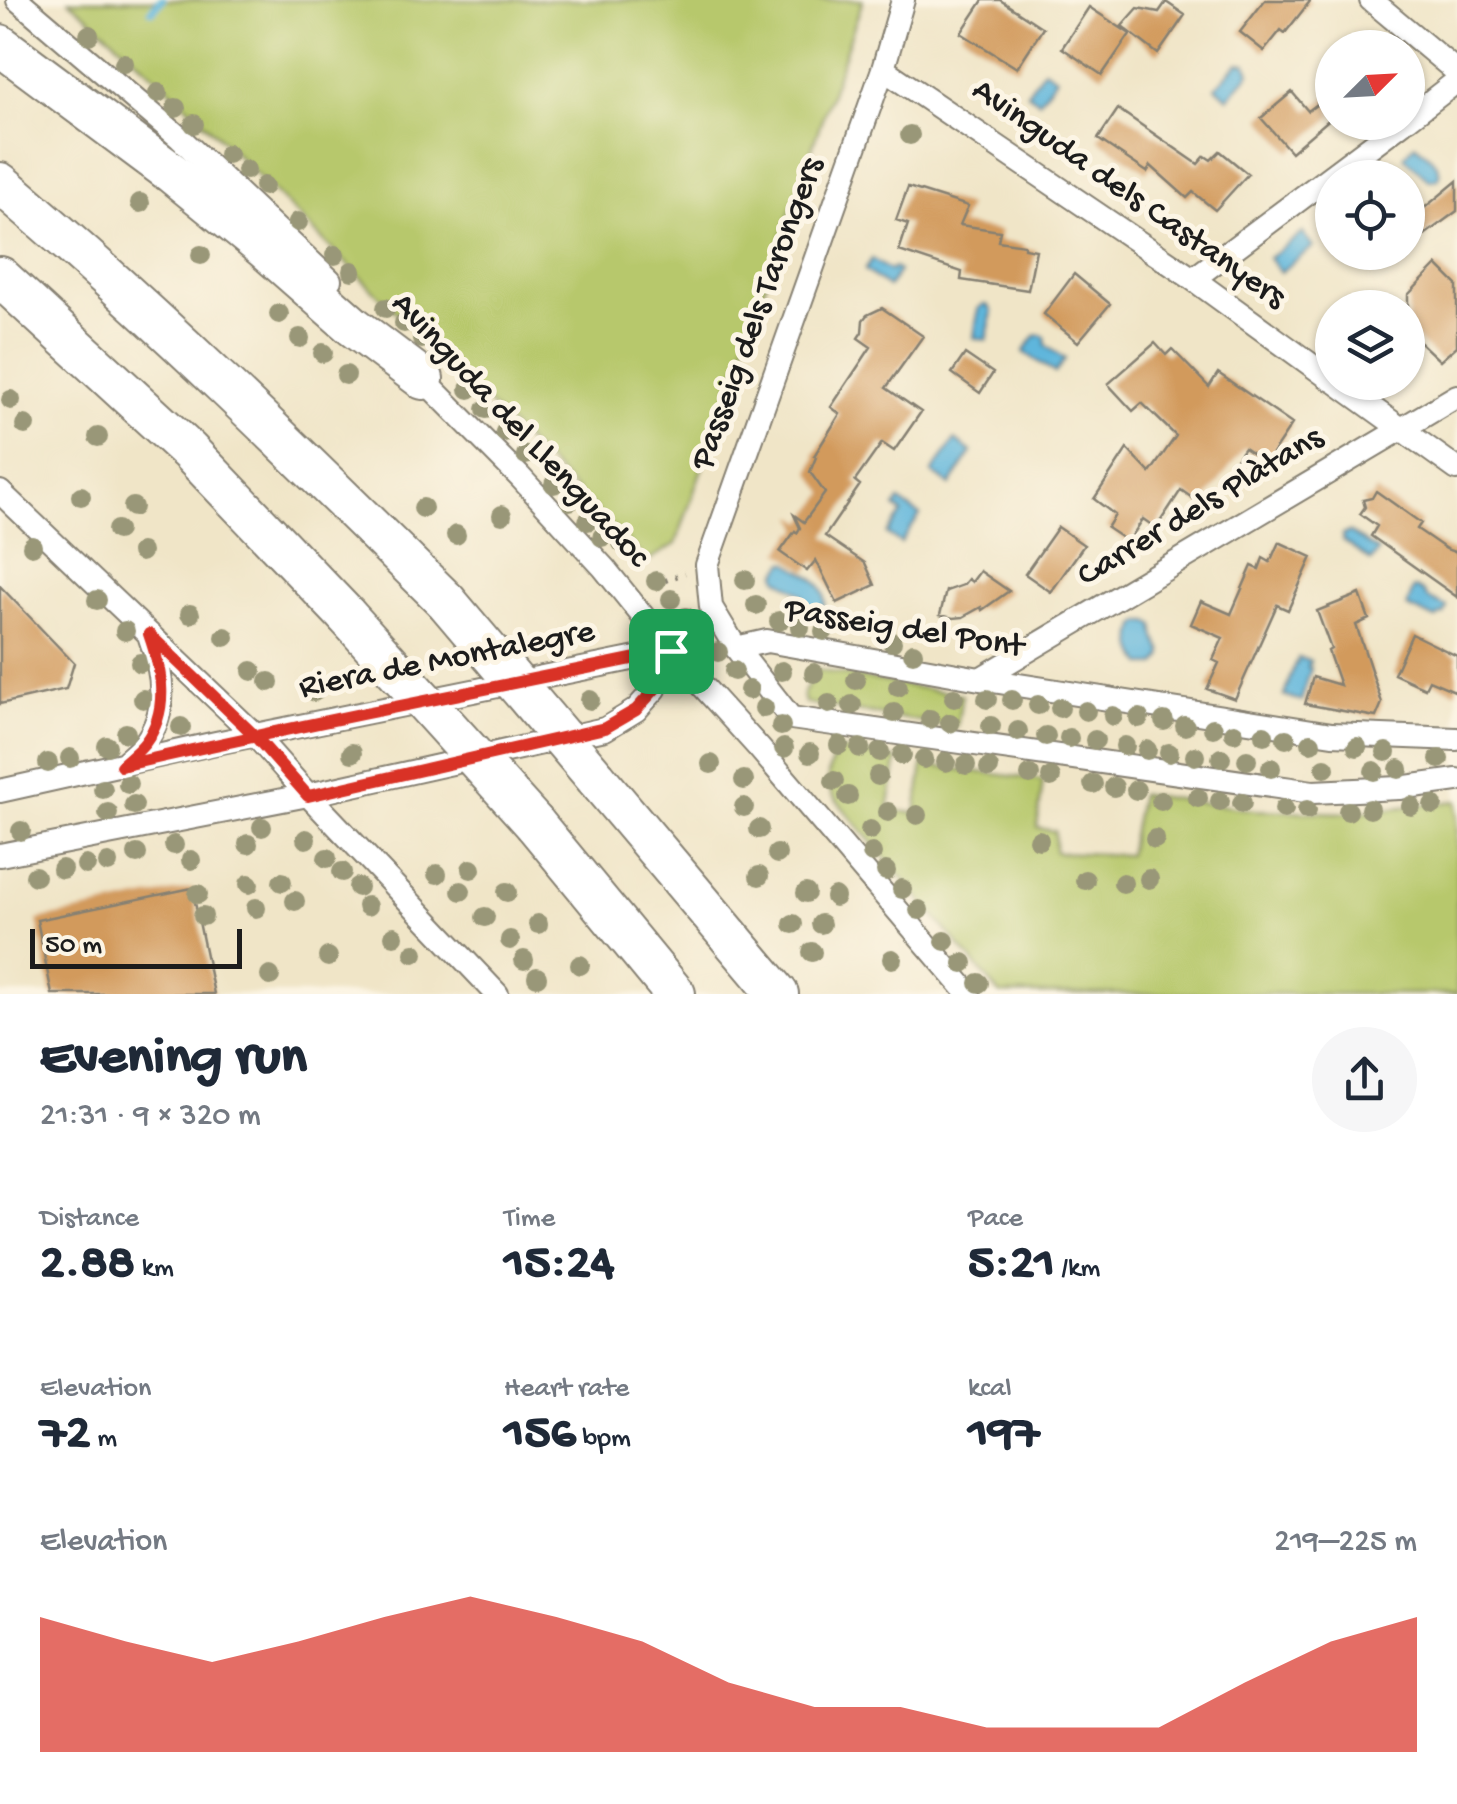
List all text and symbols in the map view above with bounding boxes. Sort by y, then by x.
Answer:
north arrow [1315,30,1425,140]
map controls [1315,30,1425,400]
street label: Avinguda dels Castanyers [963,71,1294,320]
street label: Passeig dels Tarongers [683,151,835,477]
button: locate [1315,160,1425,270]
street label: Avinguda del Llenguadoc [381,285,658,578]
button: layers [1315,290,1425,400]
street label: Carrer dels Plàtans [1071,418,1332,597]
street label: Passeig del Pont [781,591,1029,670]
pin [629,609,714,694]
street label: Riera de Montalegre [296,612,599,710]
icon: arrive [644,624,699,679]
scale bar [30,924,242,968]
text: 50 m [45,930,102,963]
button: share [1312,1027,1417,1132]
text: Evening run [40,1028,307,1092]
text: 21:31 · 9 × 320 m [40,1098,261,1136]
text: Distance [40,1203,139,1236]
text: Time [504,1203,555,1236]
text: Pace [968,1203,1023,1236]
text: 2.88 [40,1236,135,1295]
text: 15:24 [504,1236,614,1295]
text: 5:21 [968,1236,1055,1295]
text: km [135,1253,174,1286]
text: /km [1055,1253,1100,1286]
text: Elevation [40,1373,151,1406]
text: Heart rate [504,1373,629,1406]
text: kcal [968,1373,1012,1406]
text: 72 [40,1406,91,1465]
text: 156 [504,1406,576,1465]
text: 197 [968,1406,1039,1465]
text: m [91,1423,117,1456]
text: bpm [576,1423,631,1456]
text: Elevation [40,1524,167,1562]
text: 219–225 m [1274,1524,1417,1562]

